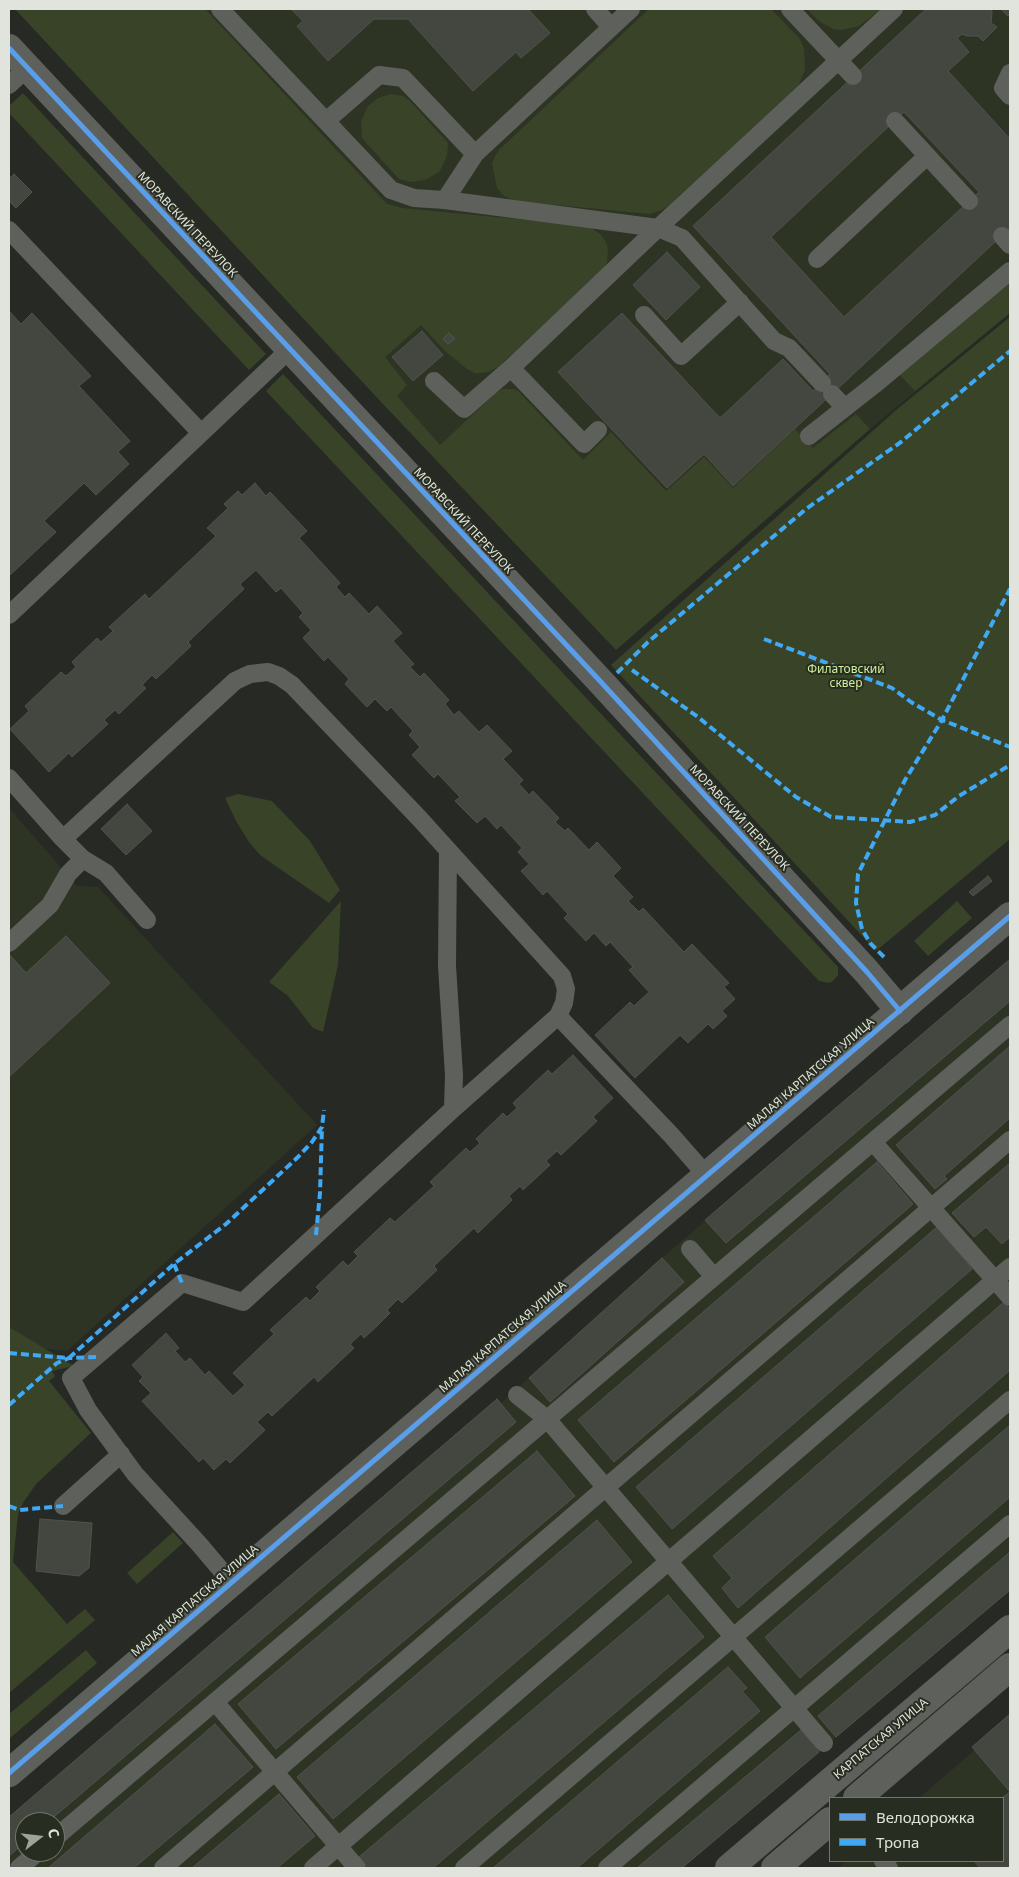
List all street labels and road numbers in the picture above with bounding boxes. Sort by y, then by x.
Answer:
street label: МОРАВСКИЙ ПЕРЕУЛОК [134,169,240,281]
street label: МОРАВСКИЙ ПЕРЕУЛОК [410,465,516,577]
street label: МОРАВСКИЙ ПЕРЕУЛОК [686,762,792,874]
street label: МАЛАЯ КАРПАТСКАЯ УЛИЦА [744,1015,878,1133]
street label: МАЛАЯ КАРПАТСКАЯ УЛИЦА [436,1278,570,1396]
street label: МАЛАЯ КАРПАТСКАЯ УЛИЦА [128,1542,262,1660]
street label: КАРПАТСКАЯ УЛИЦА [831,1695,931,1783]

